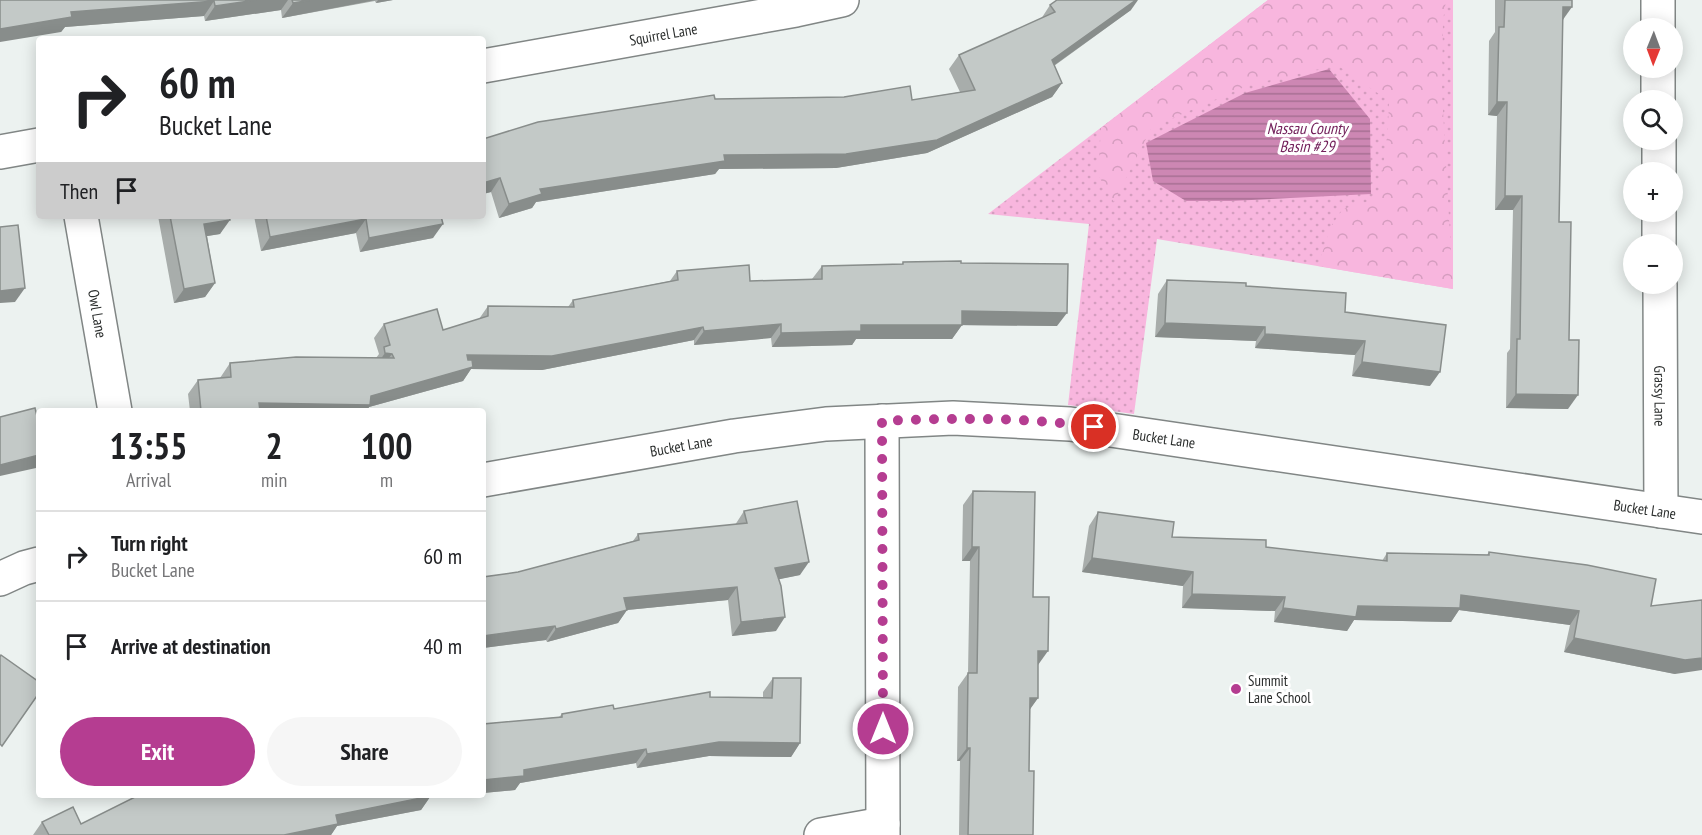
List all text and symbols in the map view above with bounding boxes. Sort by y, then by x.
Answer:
street label: Squirrel Lane [628,18,699,49]
north arrow [1623,18,1683,78]
map controls [1623,18,1683,294]
text: 60 m [159,55,236,110]
icon: right [60,60,138,138]
button: search [1623,90,1683,150]
text: Bucket Lane [159,108,272,142]
water label: Nassau County Basin #29 [1267,118,1349,156]
button: + [1623,162,1683,222]
icon: arrive [110,174,143,207]
text: Then [60,177,98,205]
button: − [1623,234,1683,294]
street label: Owl Lane [84,288,112,339]
street label: Grassy Lane [1651,365,1670,427]
pin [1068,401,1119,452]
icon: arrive [1077,410,1110,443]
text: 13:55 [110,422,187,469]
text: 2 [265,422,283,469]
text: 100 [361,422,412,469]
street label: Bucket Lane [1132,424,1197,452]
street label: Bucket Lane [648,431,714,460]
text: Arrival [126,467,171,493]
text: min [261,467,287,493]
text: m [380,467,393,493]
street label: Bucket Lane [1612,495,1677,523]
text: Turn right [111,529,188,557]
icon: right [60,540,93,573]
text: 60 m [423,542,462,570]
text: Bucket Lane [111,557,195,583]
icon: arrive [60,630,93,663]
text: Arrive at destination [111,632,271,660]
text: 40 m [423,632,462,660]
place label: Summit Lane School [1248,671,1311,707]
marker: Summit Lane School [1229,682,1243,696]
position arrow [851,697,915,761]
button: Exit [60,717,255,786]
button: Share [267,717,462,786]

